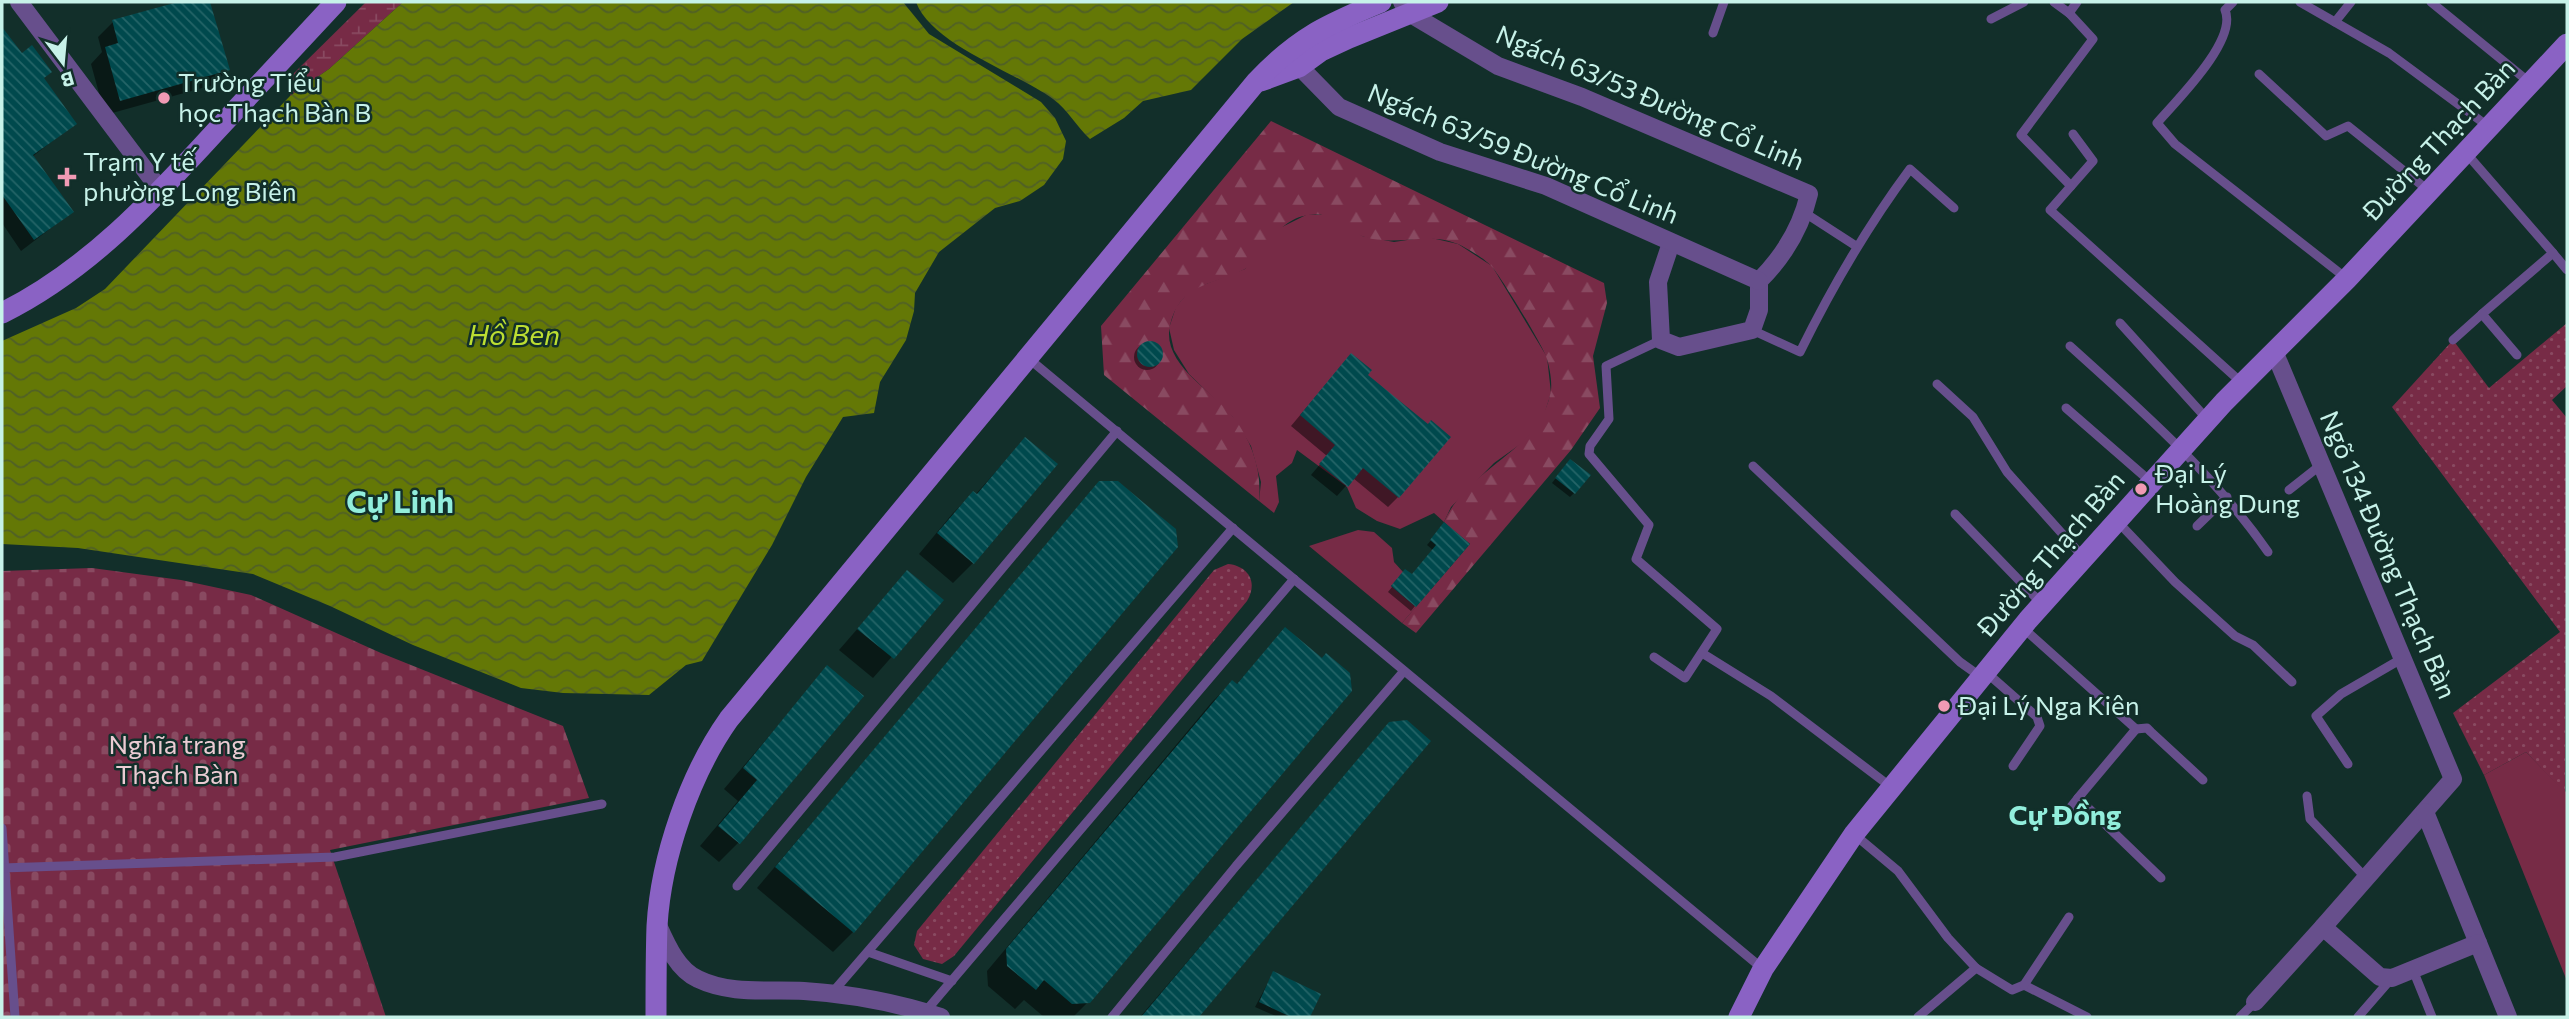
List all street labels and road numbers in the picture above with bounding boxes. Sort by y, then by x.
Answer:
street label: Ngách 63/53 Đường Cổ Linh [1492,18,1809,176]
street label: Đường Thạch Bàn [2355,52,2521,227]
street label: Ngách 63/59 Đường Cổ Linh [1364,76,1684,229]
street label: Ngõ 134 Đường Thạch Bàn [2315,406,2464,703]
street label: Đường Thạch Bàn [1969,464,2130,643]

